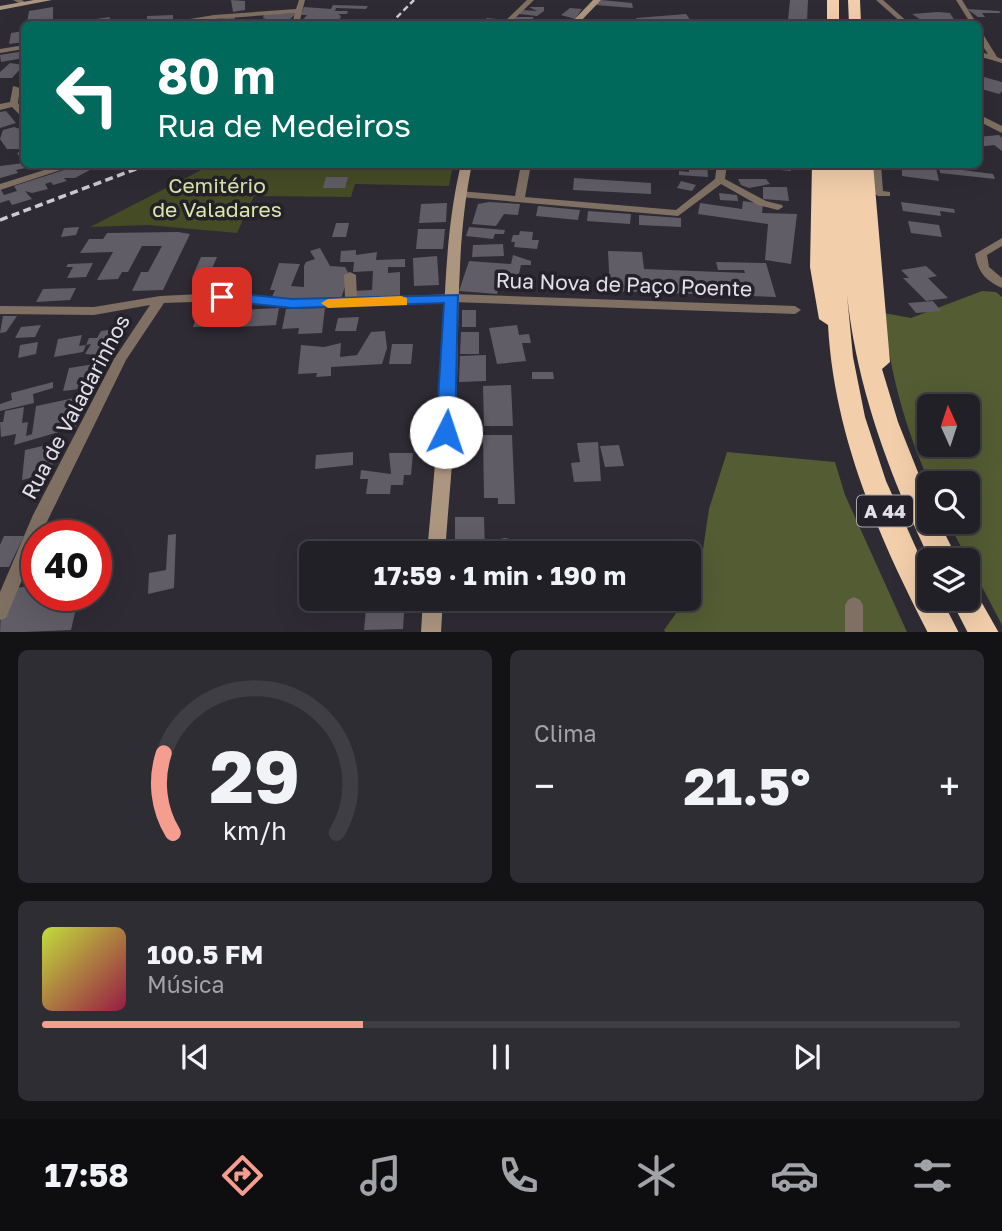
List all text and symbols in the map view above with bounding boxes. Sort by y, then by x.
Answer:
text: 80 m [157,46,275,105]
icon: left [42,49,133,140]
text: Rua de Medeiros [157,106,411,144]
park label: Cemitério de Valadares [152,172,282,222]
pin [192,267,252,327]
street label: Rua Nova de Paço Poente [495,267,753,301]
icon: arrive [203,278,241,316]
street label: Rua de Valadarinhos [15,310,135,503]
north arrow [917,394,980,457]
map controls [917,394,980,611]
position arrow [409,395,483,469]
button: search [917,471,980,534]
road number: A 44 [857,496,913,526]
speed limit sign: 40 [21,520,112,611]
button: layers [917,548,980,611]
text: 17:59 · 1 min · 190 m [374,560,626,591]
text: Clima [534,719,597,747]
text: 29 [210,732,300,819]
text: 21.5° [683,754,811,816]
text: − [534,763,555,808]
text: + [939,763,960,808]
text: km/h [223,814,287,845]
text: 100.5 FM [147,939,263,970]
text: Música [147,970,225,998]
icon: previous [176,1038,214,1076]
icon: pause [482,1038,520,1076]
icon: next [788,1038,826,1076]
icon: directions [218,1151,267,1200]
icon: music [356,1151,405,1200]
icon: phone [494,1151,543,1200]
icon: climate [632,1151,681,1200]
icon: car [770,1151,819,1200]
icon: filters [908,1151,957,1200]
text: 17:58 [45,1156,129,1194]

